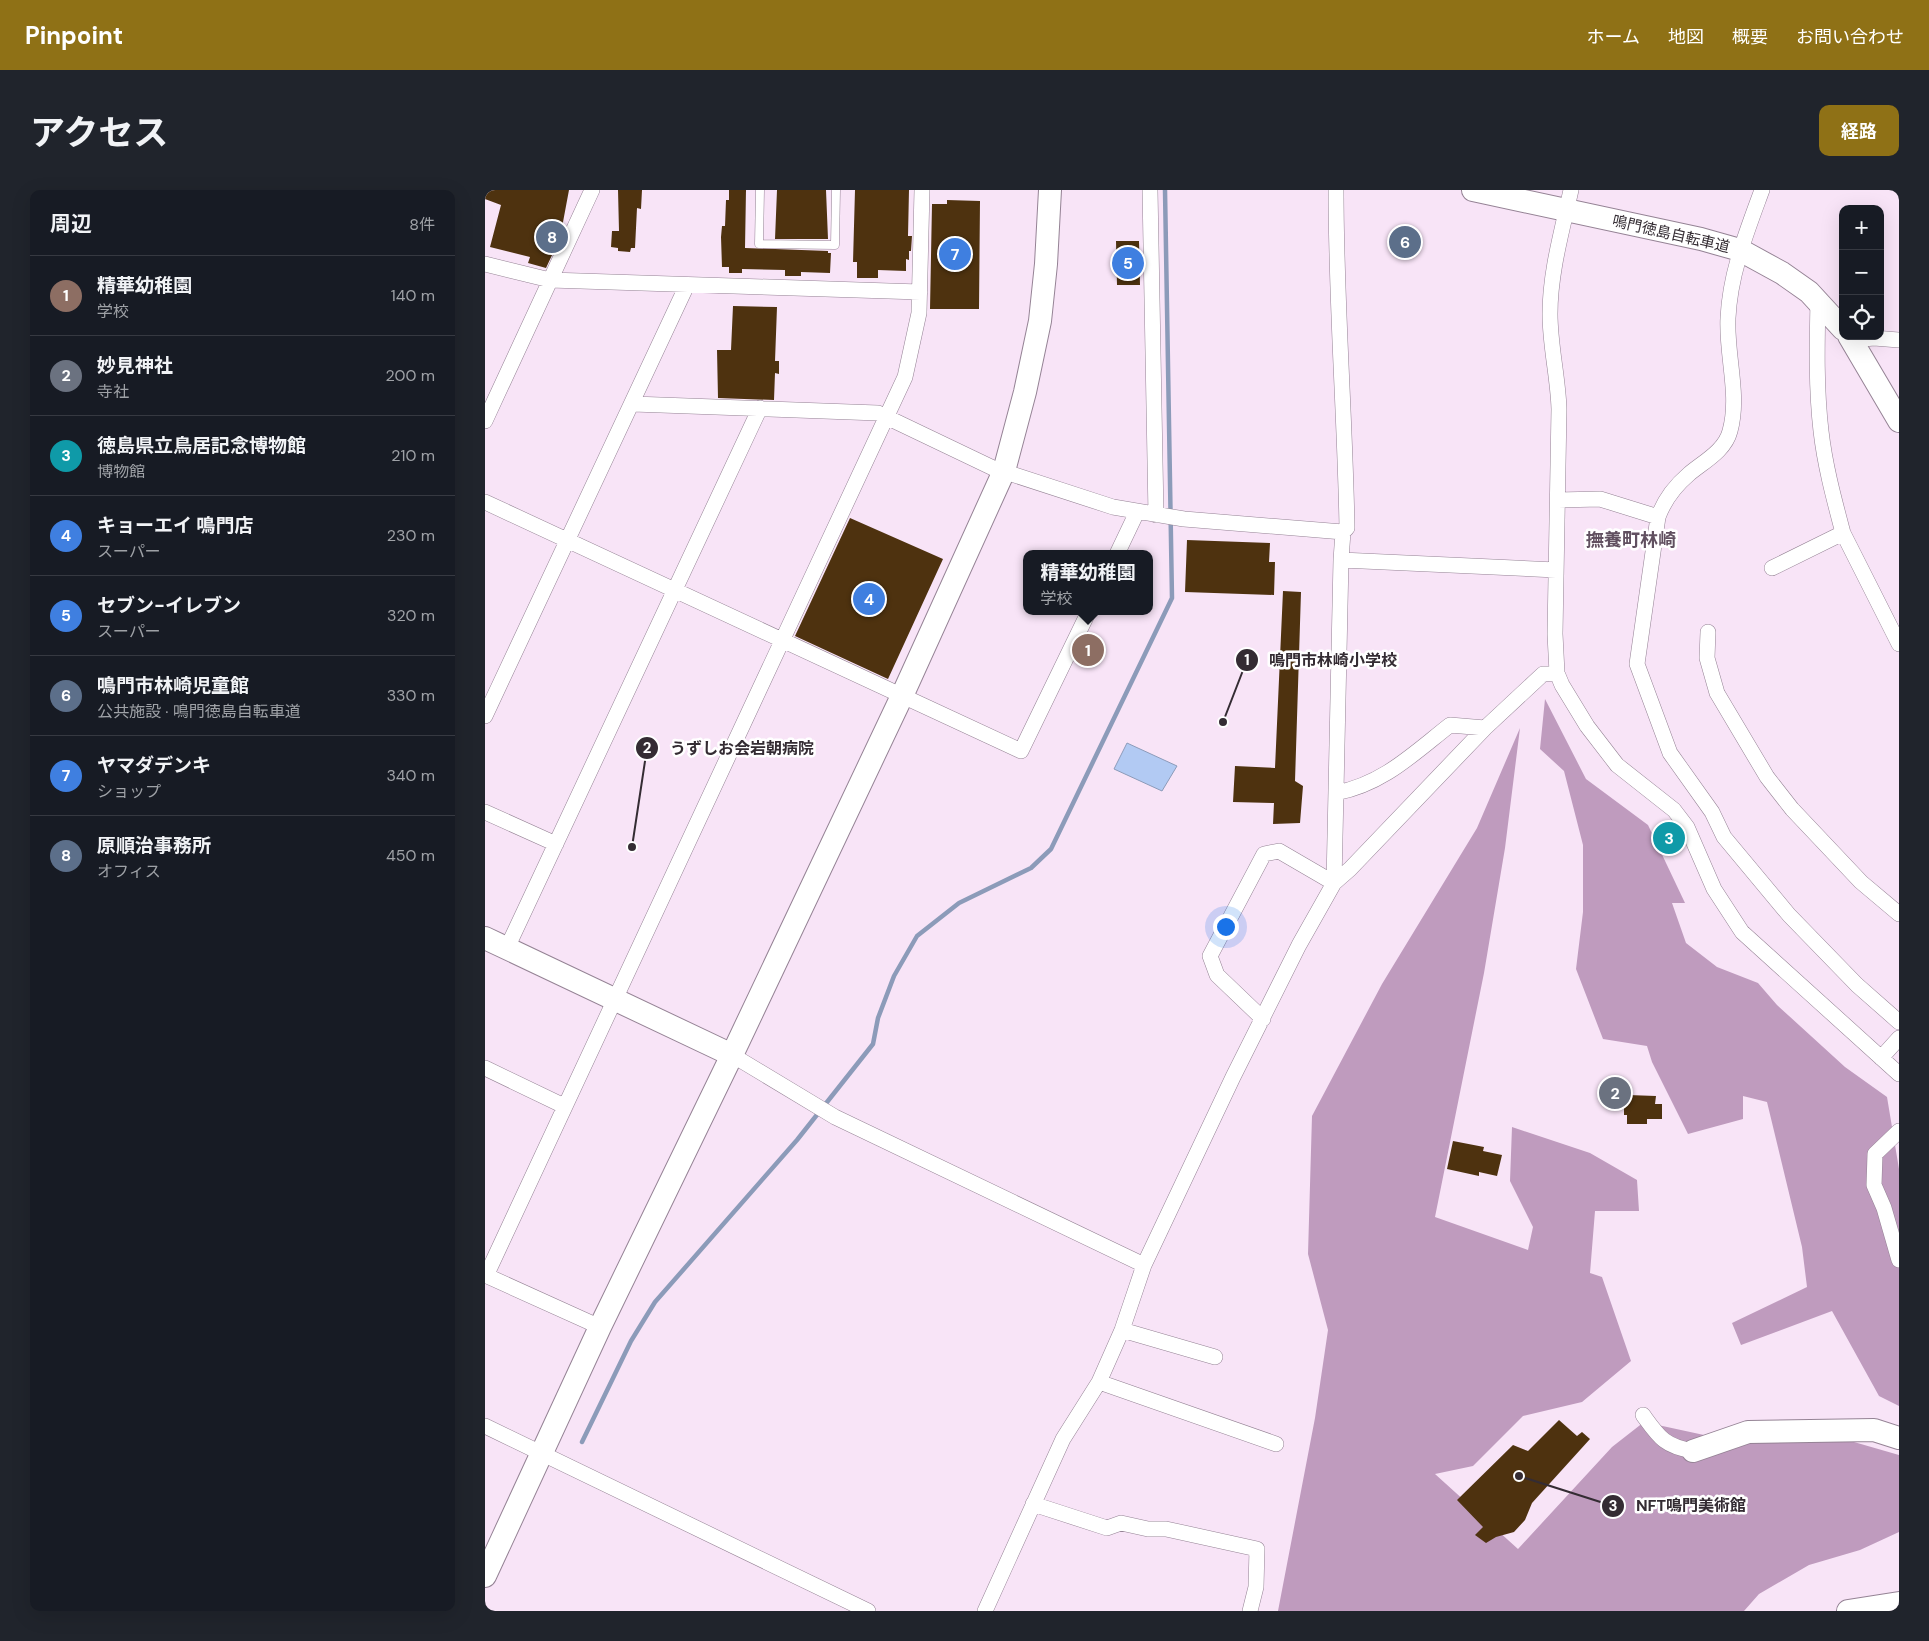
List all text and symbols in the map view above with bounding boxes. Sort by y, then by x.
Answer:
text: Pinpoint [25,20,123,51]
text: ホーム [1587,25,1640,49]
text: 地図 [1668,25,1704,49]
text: 概要 [1732,25,1768,49]
text: お問い合わせ [1796,25,1904,49]
button: 経路 [1819,105,1899,156]
text: アクセス [30,110,168,156]
map controls [1839,205,1884,340]
button: + [1839,205,1884,250]
text: 周辺 [50,210,92,238]
street label: 鳴門徳島自転車道 [1610,211,1732,257]
text: 8件 [409,214,435,235]
pin: 8 [536,218,568,256]
pin: 6 [1389,223,1421,261]
pin: 7 [939,235,971,273]
pin: 5 [1112,244,1144,282]
button: − [1839,250,1884,295]
text: 精華幼稚園 [97,273,192,298]
text: 1 [63,285,69,306]
text: 140 m [391,285,435,306]
button: locate [1839,295,1884,340]
text: 学校 [97,301,129,322]
text: 妙見神社 [97,353,173,378]
text: 2 [61,365,71,386]
text: 200 m [386,365,435,386]
text: 寺社 [97,381,129,402]
text: 徳島県立鳥居記念博物館 [97,433,306,458]
text: 3 [61,445,71,466]
text: 210 m [391,445,435,466]
text: 博物館 [97,461,145,482]
text: キョーエイ 鳴門店 [97,513,253,538]
text: 4 [61,525,71,546]
text: 230 m [387,525,435,546]
district label: 撫養町林崎 [1586,528,1676,552]
text: スーパー [97,541,161,562]
popup [1023,550,1153,615]
text: 精華幼稚園 [1040,560,1136,585]
pin: 4 [853,580,885,618]
text: 学校 [1040,588,1073,609]
text: セブン-イレブン [97,593,241,618]
text: 5 [61,605,71,626]
text: 320 m [387,605,435,626]
text: スーパー [97,621,161,642]
pin: 1 [1072,631,1104,669]
callout: 鳴門市林崎小学校 [1234,645,1407,676]
text: 1 [1244,650,1250,670]
text: 鳴門市林崎小学校 [1269,650,1397,671]
text: 鳴門市林崎児童館 [97,673,249,698]
text: 6 [61,685,71,706]
text: 330 m [387,685,435,706]
text: 公共施設 · 鳴門徳島自転車道 [97,701,301,722]
callout: うずしお会岩朝病院 [635,733,824,764]
text: 2 [643,738,652,758]
text: うずしお会岩朝病院 [670,738,814,759]
text: ヤマダデンキ [97,753,211,778]
text: 7 [62,765,70,786]
text: 340 m [386,765,435,786]
text: ショップ [97,781,161,802]
pin: 3 [1653,819,1685,857]
text: 原順治事務所 [97,833,211,858]
text: 8 [61,845,71,866]
text: 450 m [386,845,435,866]
text: オフィス [97,861,161,882]
your location [1213,914,1239,940]
pin: 2 [1599,1074,1631,1112]
callout: NFT鳴門美術館 [1601,1490,1756,1521]
text: NFT鳴門美術館 [1636,1495,1746,1516]
text: 3 [1608,1496,1618,1516]

